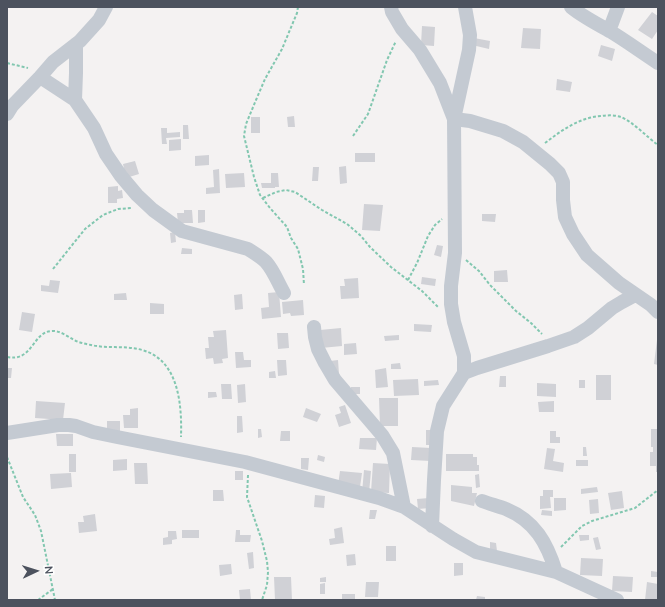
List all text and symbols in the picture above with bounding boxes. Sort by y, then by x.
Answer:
north arrow [16,551,56,591]
text: N [41,565,56,575]

